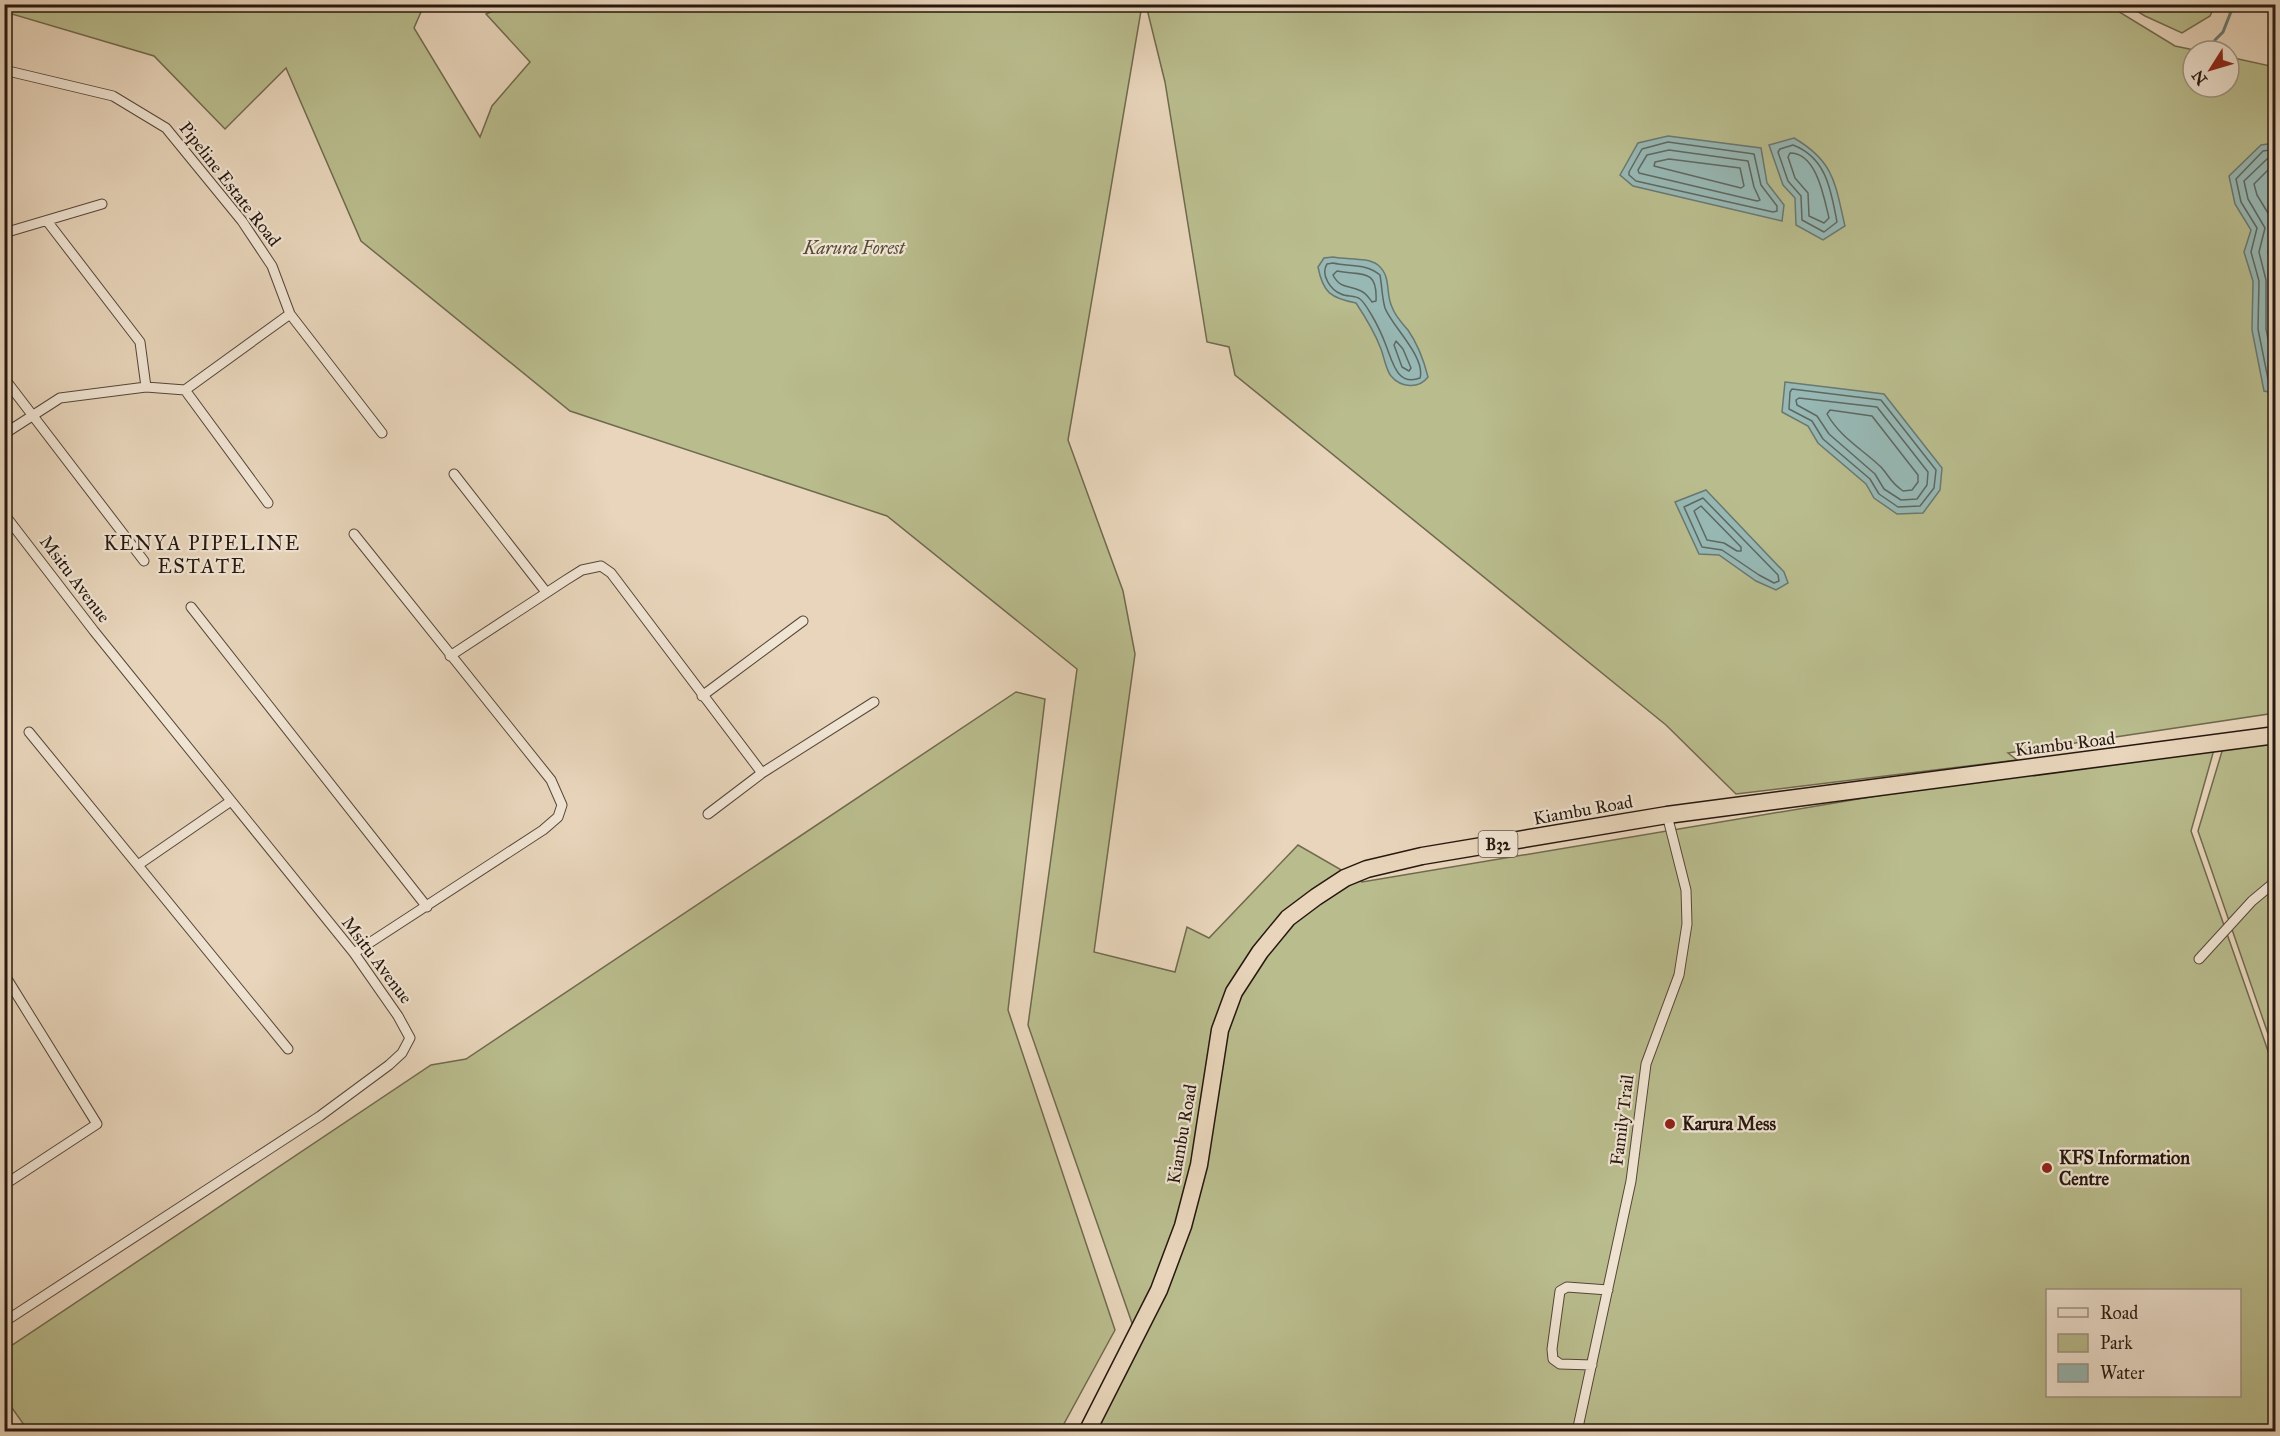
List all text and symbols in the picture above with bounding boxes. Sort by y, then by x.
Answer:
north arrow [2181,39,2241,99]
text: N [2187,66,2211,89]
street label: Pipeline Estate Road [174,117,286,251]
park label: Karura Forest [802,237,906,259]
street label: Msitu Avenue [35,531,115,627]
district label: KENYA PIPELINE ESTATE [104,531,301,578]
street label: Kiambu Road [2014,727,2116,761]
street label: Kiambu Road [1531,790,1635,830]
road number: B32 [1478,831,1518,857]
street label: Msitu Avenue [337,912,417,1008]
street label: Family Trail [1605,1073,1639,1167]
street label: Kiambu Road [1162,1082,1202,1186]
place label: Karura Mess [1682,1113,1776,1135]
marker: Karura Mess [1663,1117,1677,1131]
place label: KFS Information Centre [2059,1147,2190,1190]
marker: KFS Information Centre [2040,1161,2054,1175]
legend [2046,1289,2241,1397]
text: Road [2100,1302,2138,1324]
text: Park [2100,1332,2133,1354]
text: Water [2100,1362,2145,1384]

